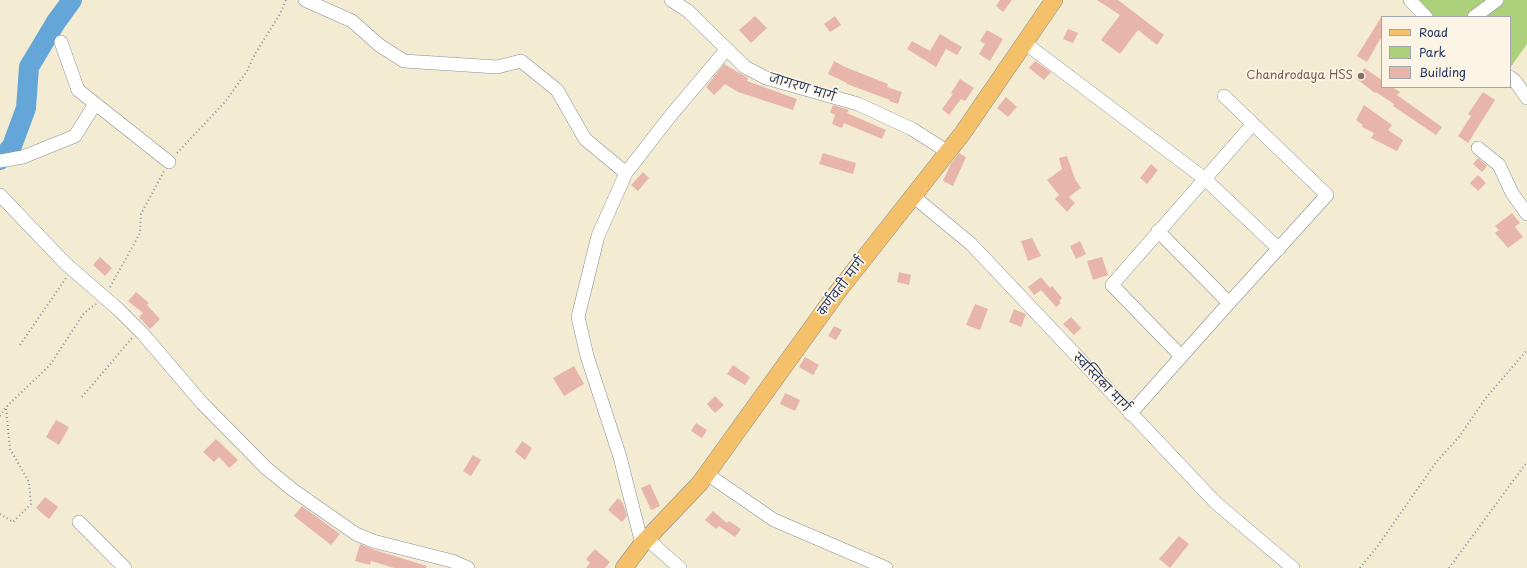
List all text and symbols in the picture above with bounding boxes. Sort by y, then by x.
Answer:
legend [1381,16,1511,88]
text: Road [1419,23,1448,41]
text: Park [1419,43,1446,61]
text: Building [1419,63,1466,81]
place label: Chandrodaya HSS [1246,69,1353,83]
street label: जागरण मार्ग [767,71,837,105]
marker: Chandrodaya HSS [1356,71,1366,81]
street label: कर्णवती मार्ग [815,255,869,319]
street label: स्वस्तिका मार्ग [1070,351,1132,415]

